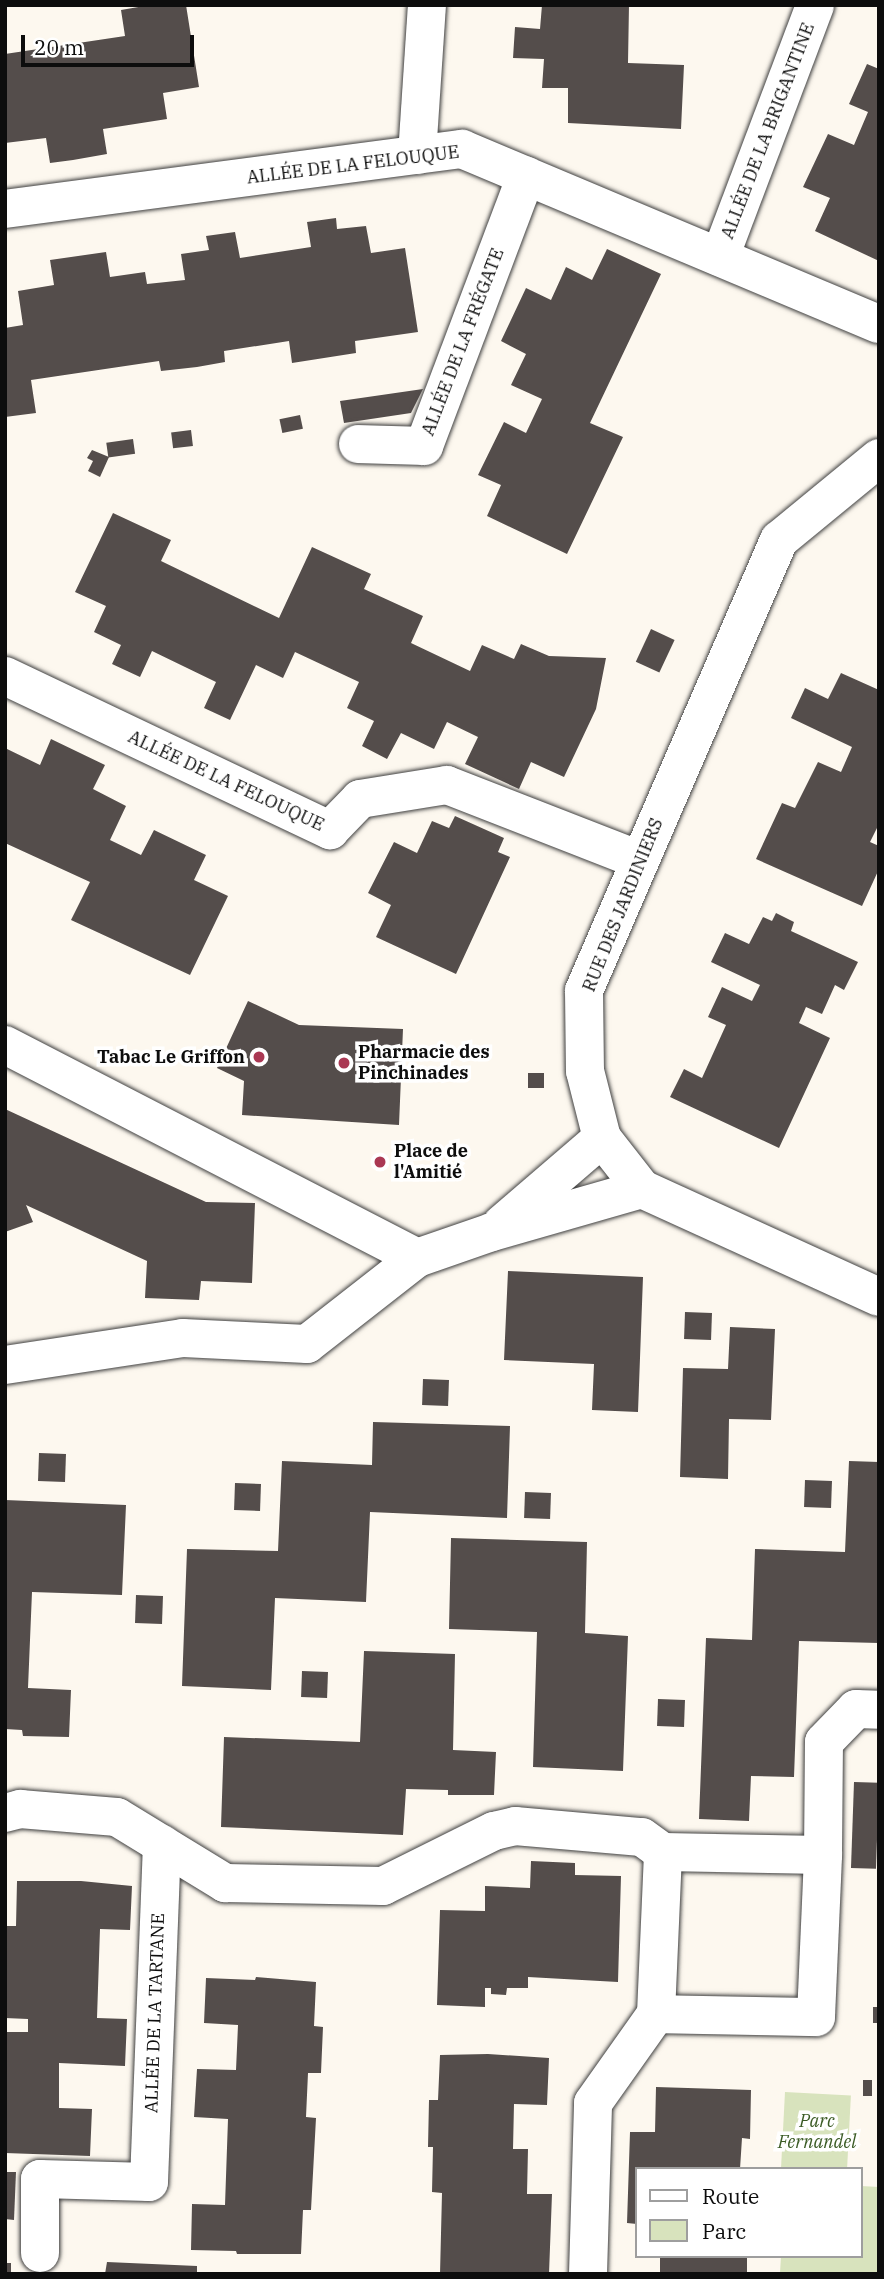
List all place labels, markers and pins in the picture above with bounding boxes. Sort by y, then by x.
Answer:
place label: Pharmacie des Pinchinades [358,1042,490,1084]
place label: Tabac Le Griffon [97,1046,245,1068]
marker: Tabac Le Griffon [251,1049,267,1065]
marker: Pharmacie des Pinchinades [336,1055,352,1071]
place label: Place de l'Amitié [394,1141,468,1184]
marker: Place de l'Amitié [372,1154,388,1170]

